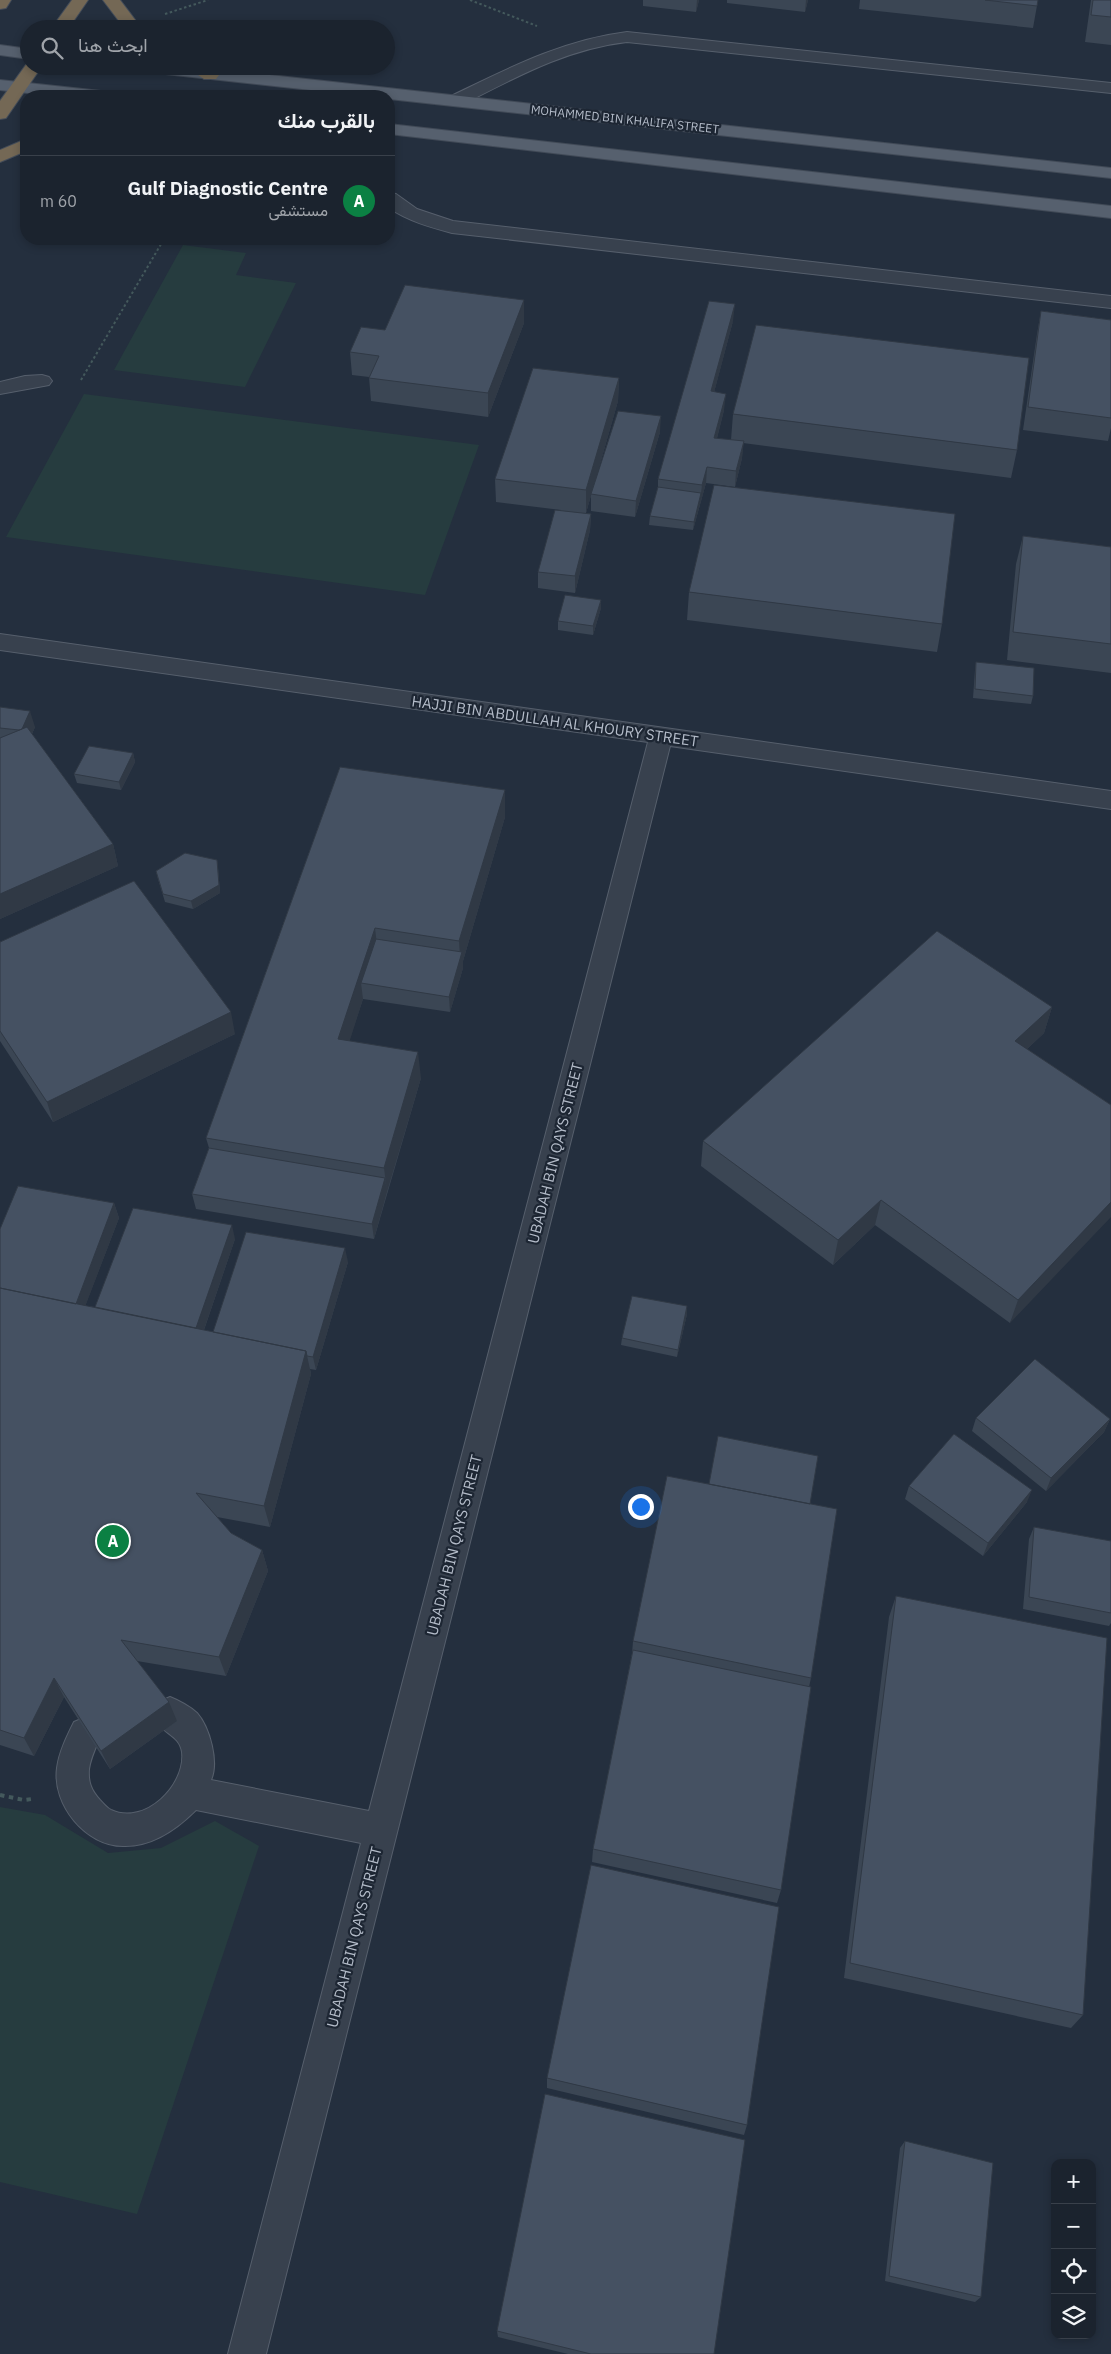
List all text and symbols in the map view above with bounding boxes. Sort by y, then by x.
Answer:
search box [20,20,395,75]
text: ابحث هنا [78,33,148,57]
icon: search [38,34,66,62]
street label: MOHAMMED BIN KHALIFA STREET [530,102,720,136]
text: بالقرب منك [278,106,375,134]
text: Gulf Diagnostic Centre [128,176,328,200]
text: 60 m [40,191,77,211]
text: A [354,191,364,211]
text: مستشفى [268,200,328,220]
street label: HAJJI BIN ABDULLAH AL KHOURY STREET [410,691,700,751]
street label: UBADAH BIN QAYS STREET [523,1060,587,1245]
street label: UBADAH BIN QAYS STREET [422,1452,486,1637]
your location [628,1494,654,1520]
pin: A [97,1522,129,1560]
street label: UBADAH BIN QAYS STREET [322,1844,386,2029]
map controls [1051,2159,1096,2339]
button: + [1051,2159,1096,2204]
button: − [1051,2204,1096,2249]
button: locate [1051,2249,1096,2294]
button: layers [1051,2294,1096,2339]

